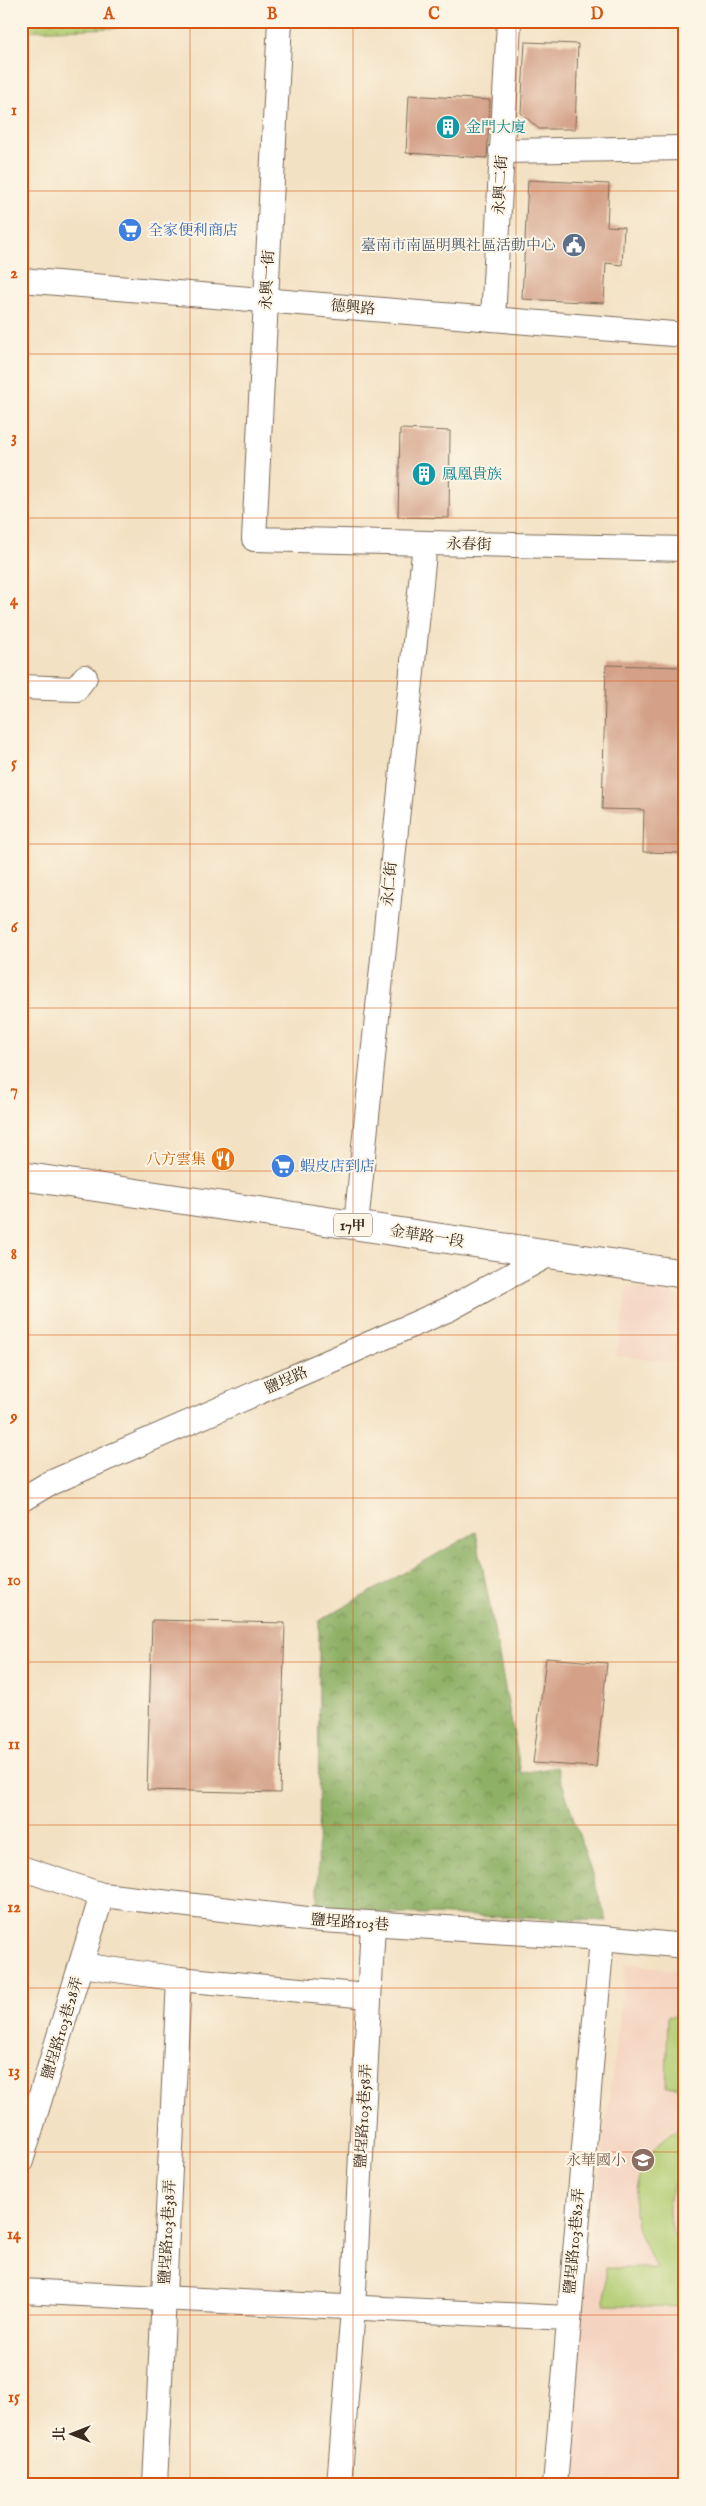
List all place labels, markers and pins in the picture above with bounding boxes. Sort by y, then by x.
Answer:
building icon: 金門大廈 [435,114,461,140]
place label: 金門大廈 [466,118,526,137]
supermarket icon: 全家便利商店 [117,217,143,243]
place label: 全家便利商店 [148,221,238,240]
public building icon: 臺南市南區明興社區活動中心 [561,232,587,258]
place label: 臺南市南區明興社區活動中心 [361,236,556,255]
building icon: 鳳凰貴族 [411,461,437,487]
place label: 鳳凰貴族 [442,465,502,484]
restaurant icon: 八方雲集 [210,1146,236,1172]
place label: 八方雲集 [146,1150,206,1169]
supermarket icon: 蝦皮店到店 [270,1153,296,1179]
place label: 蝦皮店到店 [300,1157,375,1176]
school or university icon: 永華國小 [630,2147,656,2173]
place label: 永華國小 [566,2151,626,2170]

